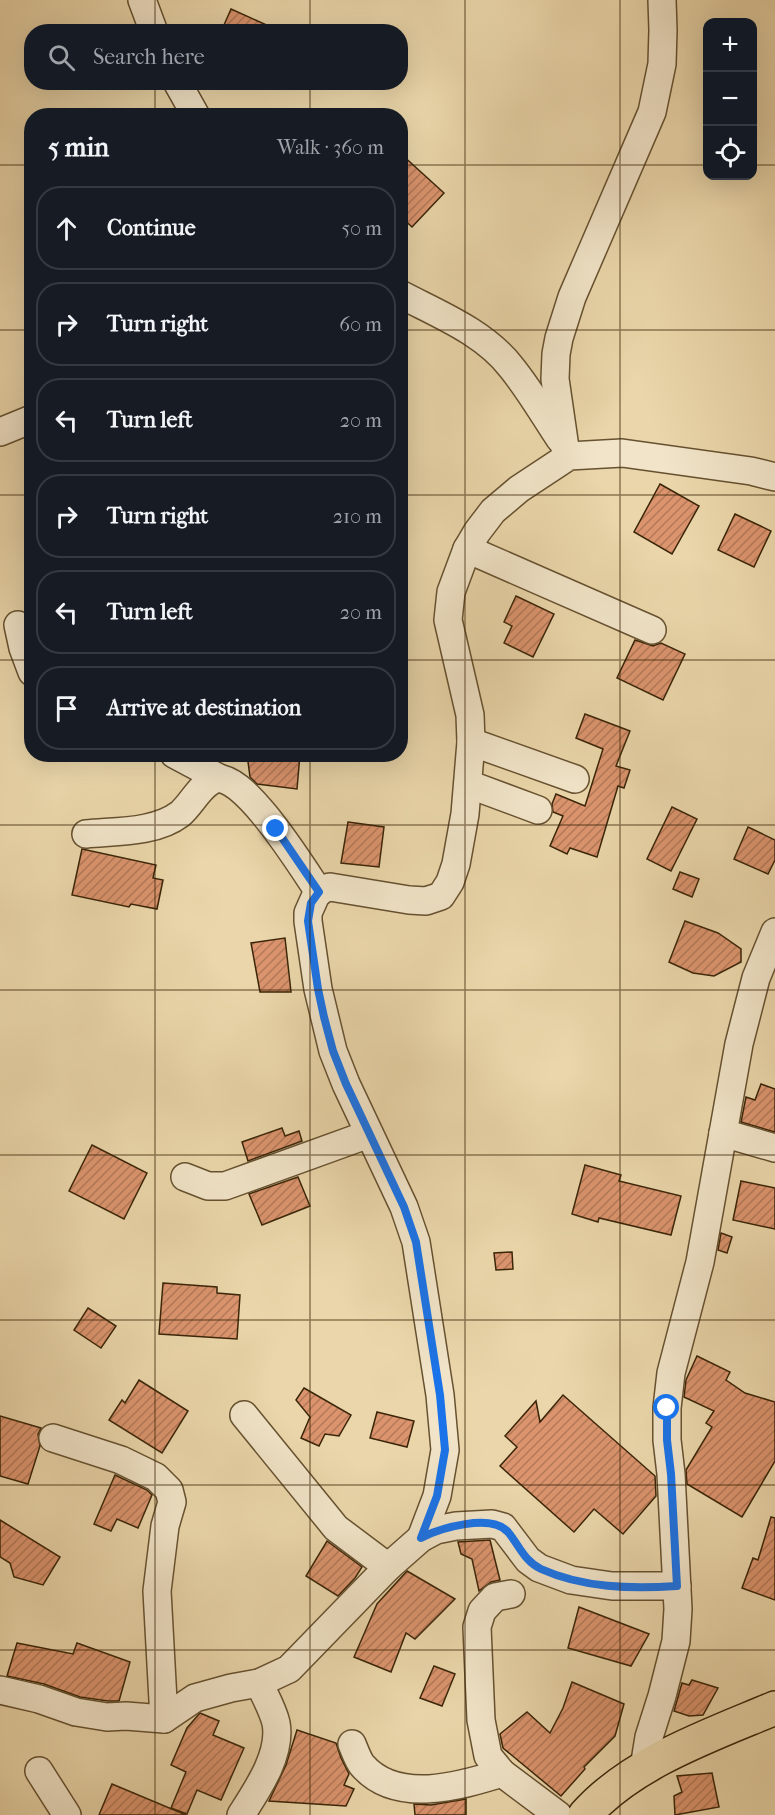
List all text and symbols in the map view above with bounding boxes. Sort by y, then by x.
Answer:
map controls [703,18,757,180]
button: + [703,18,757,72]
search box [24,24,408,90]
icon: search [45,41,78,74]
text: Search here [93,44,205,70]
button: − [703,72,757,126]
button: locate [703,126,757,180]
text: 5 min [48,132,109,163]
text: Walk · 360 m [277,136,384,159]
icon: ahead [50,212,83,245]
text: Continue [107,215,196,241]
text: 50 m [341,217,382,240]
icon: right [50,308,83,341]
text: Turn right [107,311,208,337]
text: 60 m [339,313,382,336]
icon: left [50,404,83,437]
text: Turn left [107,407,193,433]
text: 20 m [340,409,382,432]
icon: right [50,500,83,533]
text: Turn right [107,503,208,529]
text: 210 m [333,505,382,528]
icon: left [50,596,83,629]
text: Turn left [107,599,193,625]
text: 20 m [340,601,382,624]
icon: arrive [50,692,83,725]
text: Arrive at destination [107,695,301,721]
route end [262,815,288,841]
route start [653,1394,679,1420]

